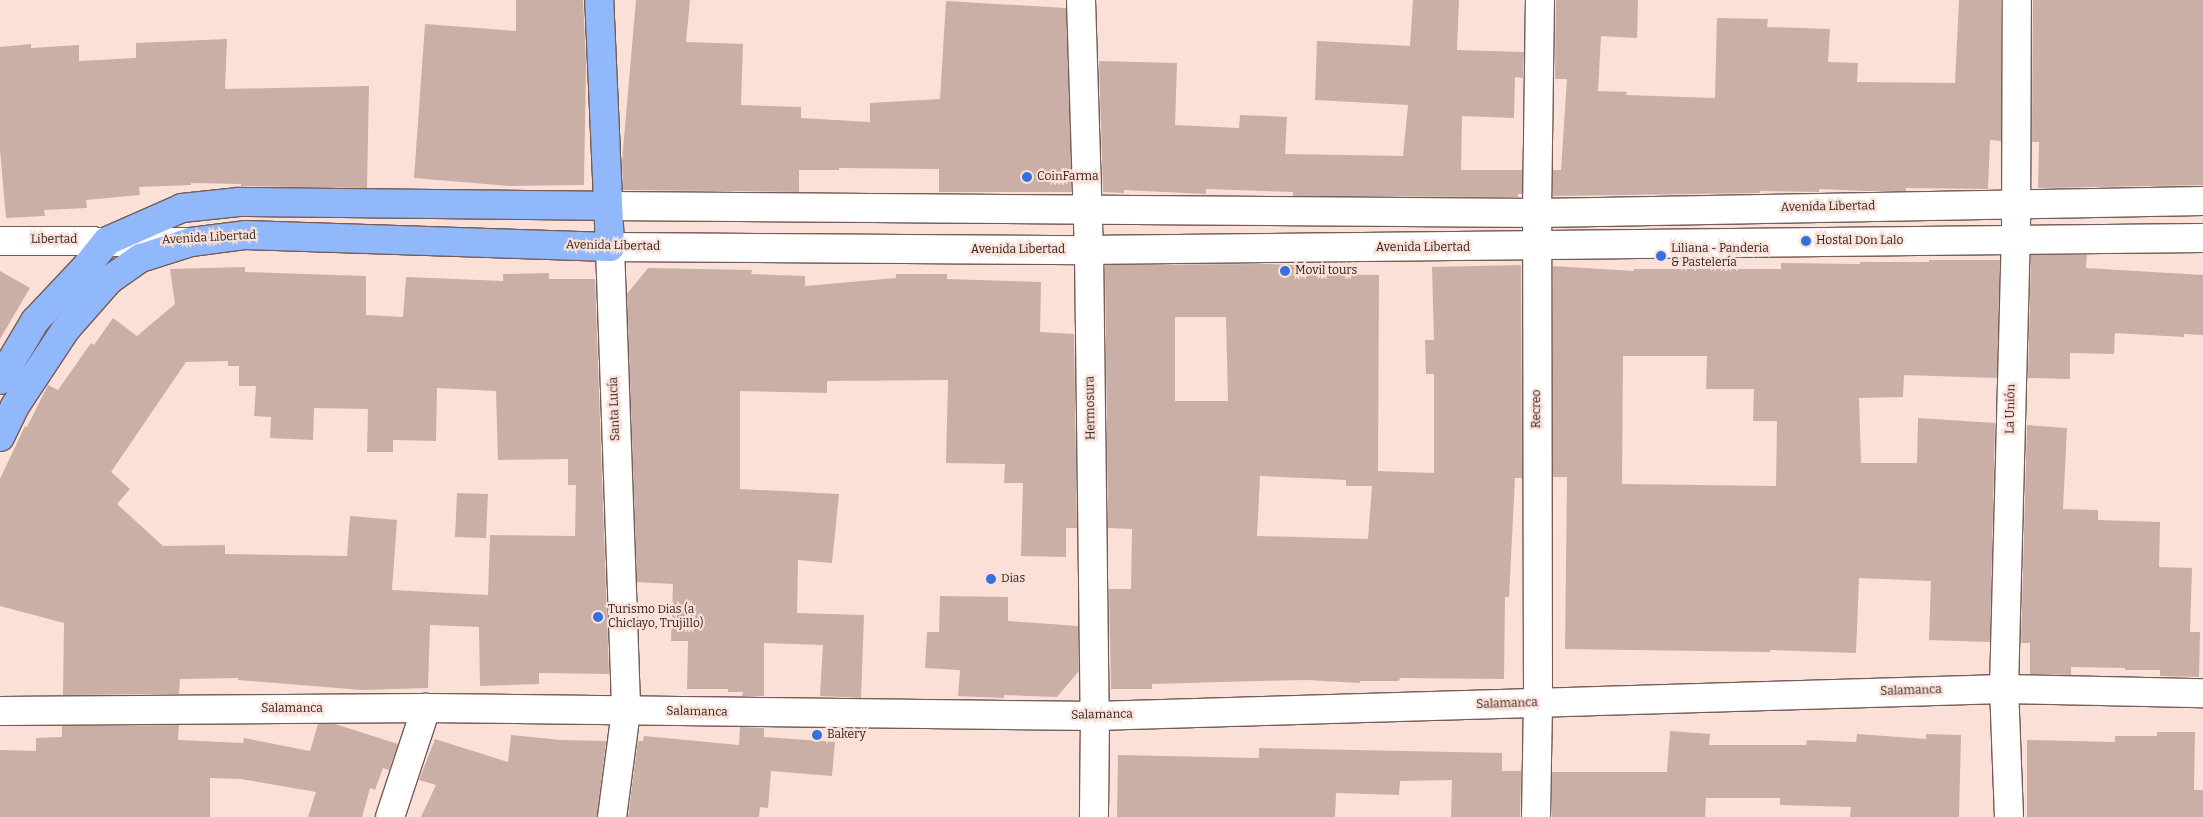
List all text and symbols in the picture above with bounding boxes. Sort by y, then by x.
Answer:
place label: CoinFarma [1037,170,1099,184]
marker: CoinFarma [1021,171,1033,183]
street label: Avenida Libertad [1781,199,1875,215]
street label: Avenida Libertad [161,228,257,248]
street label: Libertad [31,233,77,247]
place label: Hostal Don Lalo [1816,234,1903,248]
marker: Hostal Don Lalo [1800,235,1812,247]
street label: Avenida Libertad [566,238,660,254]
street label: Avenida Libertad [1376,241,1470,255]
place label: Liliana - Panderia & Pastelería [1671,242,1769,270]
street label: Avenida Libertad [971,243,1065,257]
marker: Liliana - Panderia & Pastelería [1655,250,1667,262]
place label: Movil tours [1295,264,1357,278]
marker: Movil tours [1279,265,1291,277]
street label: Hermosura [1083,376,1099,440]
street label: Santa Lucía [607,377,623,441]
street label: La Unión [2003,384,2019,434]
street label: Recreo [1530,390,1544,428]
place label: Dias [1001,572,1025,586]
marker: Dias [985,573,997,585]
place label: Turismo Dias (a Chiclayo, Trujillo) [608,603,704,631]
marker: Turismo Dias (a Chiclayo, Trujillo) [592,611,604,623]
street label: Salamanca [1880,683,1942,699]
street label: Salamanca [1476,696,1538,712]
street label: Salamanca [261,702,323,716]
street label: Salamanca [666,704,728,720]
street label: Salamanca [1071,707,1133,723]
place label: Bakery [827,728,866,742]
marker: Bakery [811,729,823,741]

